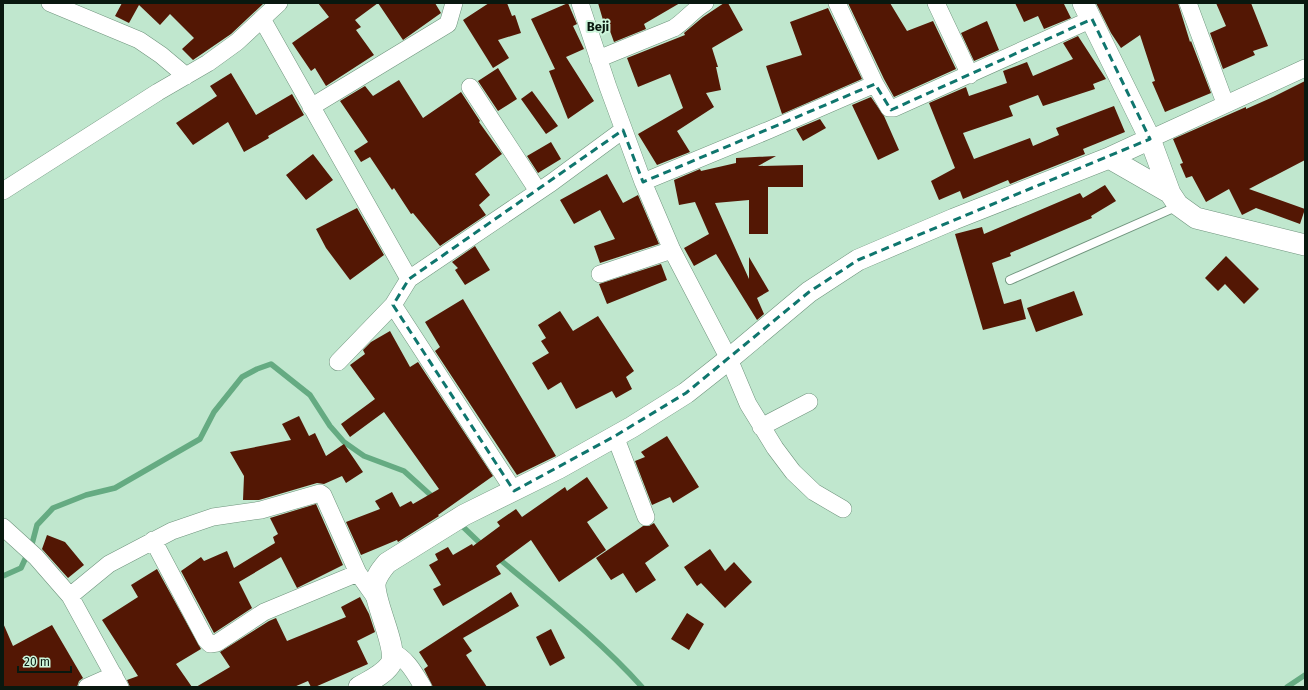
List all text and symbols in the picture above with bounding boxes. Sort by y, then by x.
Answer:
district label: Beji [587,19,610,34]
scale bar [18,648,71,674]
text: 20 m [24,655,50,669]

